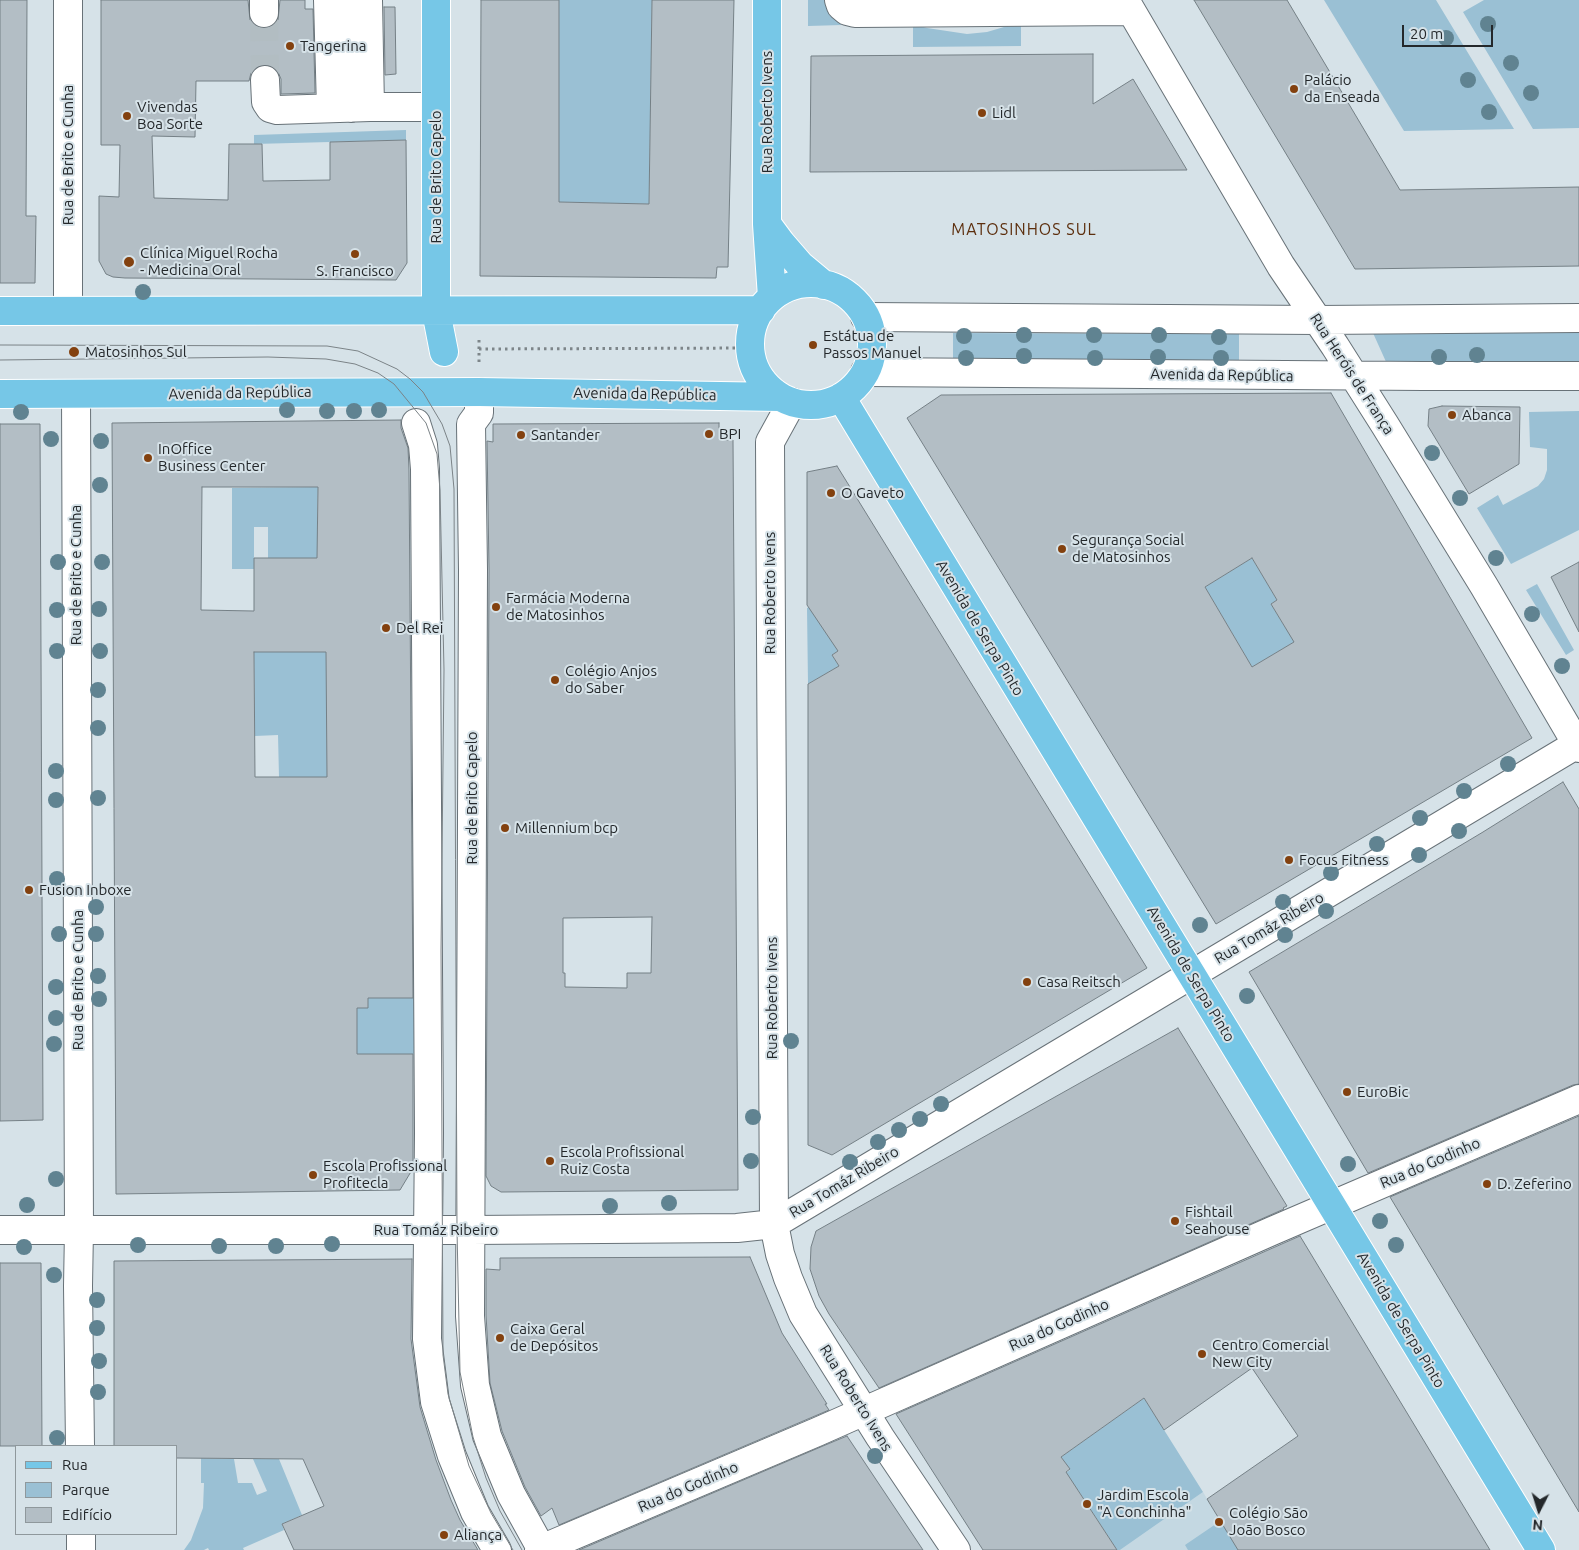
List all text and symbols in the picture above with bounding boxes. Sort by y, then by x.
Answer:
scale bar [1404,15,1495,47]
text: 20 m [1410,25,1443,42]
place label: Tangerina [300,37,367,55]
marker: Tangerina [284,40,296,52]
street label: Rua Roberto Ivens [758,51,776,173]
place label: Palácio da Enseada [1304,71,1380,106]
marker: Palácio da Enseada [1288,83,1300,95]
street label: Rua de Brito e Cunha [59,85,77,225]
place label: Vivendas Boa Sorte [137,98,203,133]
place label: Lidl [992,104,1016,122]
marker: Lidl [976,107,988,119]
marker: Vivendas Boa Sorte [121,110,133,122]
street label: Rua de Brito Capelo [427,110,445,244]
district label: MATOSINHOS SUL [950,220,1098,240]
place label: Clínica Miguel Rocha - Medicina Oral [140,244,278,279]
marker: S. Francisco [349,248,361,260]
marker: Clínica Miguel Rocha - Medicina Oral [122,255,136,269]
place label: S. Francisco [316,262,394,280]
street label: Rua Heróis de França [1306,310,1398,438]
place label: Estátua de Passos Manuel [823,327,921,362]
marker: Estátua de Passos Manuel [807,339,819,351]
place label: Matosinhos Sul [85,343,187,361]
marker: Matosinhos Sul [67,345,81,359]
street label: Avenida da República [1150,365,1294,385]
street label: Avenida da República [168,383,312,403]
street label: Avenida da República [573,384,717,404]
place label: Abanca [1462,406,1511,424]
marker: Abanca [1446,409,1458,421]
place label: BPI [719,425,741,443]
place label: Santander [531,426,600,444]
marker: BPI [703,428,715,440]
marker: Santander [515,429,527,441]
place label: InOffice Business Center [158,440,265,475]
marker: InOffice Business Center [142,452,154,464]
place label: O Gaveto [841,484,904,502]
marker: O Gaveto [825,487,837,499]
street label: Rua de Brito e Cunha [67,505,85,645]
place label: Segurança Social de Matosinhos [1072,531,1184,566]
street label: Rua Roberto Ivens [761,532,779,654]
marker: Segurança Social de Matosinhos [1056,543,1068,555]
street label: Avenida de Serpa Pinto [932,557,1028,699]
place label: Farmácia Moderna de Matosinhos [506,589,630,624]
marker: Farmácia Moderna de Matosinhos [490,601,502,613]
place label: Del Rei [396,619,443,637]
marker: Del Rei [380,622,392,634]
place label: Colégio Anjos do Saber [565,662,657,697]
marker: Colégio Anjos do Saber [549,674,561,686]
street label: Rua de Brito Capelo [463,731,481,865]
place label: Millennium bcp [515,819,618,837]
marker: Millennium bcp [499,822,511,834]
place label: Focus Fitness [1299,851,1388,869]
marker: Focus Fitness [1283,854,1295,866]
place label: Fusion Inboxe [39,881,132,899]
marker: Fusion Inboxe [23,884,35,896]
street label: Rua Tomáz Ribeiro [1211,888,1327,968]
street label: Avenida de Serpa Pinto [1143,903,1239,1045]
street label: Rua de Brito e Cunha [69,910,87,1050]
street label: Rua Roberto Ivens [763,937,781,1059]
place label: Casa Reitsch [1037,973,1121,991]
marker: Casa Reitsch [1021,976,1033,988]
place label: EuroBic [1357,1083,1408,1101]
marker: EuroBic [1341,1086,1353,1098]
street label: Rua do Godinho [1377,1134,1483,1192]
street label: Rua Tomáz Ribeiro [786,1142,902,1222]
place label: Escola Profissional Ruiz Costa [560,1143,684,1178]
marker: Escola Profissional Ruiz Costa [544,1155,556,1167]
place label: Escola Profissional Profitecla [323,1157,447,1192]
marker: Escola Profissional Profitecla [307,1169,319,1181]
place label: D. Zeferino [1497,1175,1572,1193]
marker: D. Zeferino [1481,1178,1493,1190]
place label: Fishtail Seahouse [1185,1203,1250,1238]
marker: Fishtail Seahouse [1169,1215,1181,1227]
street label: Rua Tomáz Ribeiro [374,1221,498,1239]
street label: Avenida de Serpa Pinto [1353,1249,1449,1391]
street label: Rua do Godinho [1006,1295,1112,1355]
place label: Caixa Geral de Depósitos [510,1320,598,1355]
marker: Caixa Geral de Depósitos [494,1332,506,1344]
place label: Centro Comercial New City [1212,1336,1329,1371]
street label: Rua Roberto Ivens [816,1341,896,1455]
marker: Centro Comercial New City [1196,1348,1208,1360]
legend [15,1445,178,1535]
text: Rua [62,1456,88,1473]
street label: Rua do Godinho [635,1458,741,1516]
text: Parque [62,1481,110,1498]
north arrow [1514,1485,1564,1535]
place label: Jardim Escola "A Conchinha" [1097,1486,1192,1521]
marker: Jardim Escola "A Conchinha" [1081,1498,1093,1510]
place label: Colégio São João Bosco [1229,1504,1308,1539]
text: Edifício [62,1506,112,1523]
marker: Colégio São João Bosco [1213,1516,1225,1528]
text: N [1532,1517,1544,1533]
place label: Aliança [454,1526,502,1544]
marker: Aliança [438,1529,450,1541]

